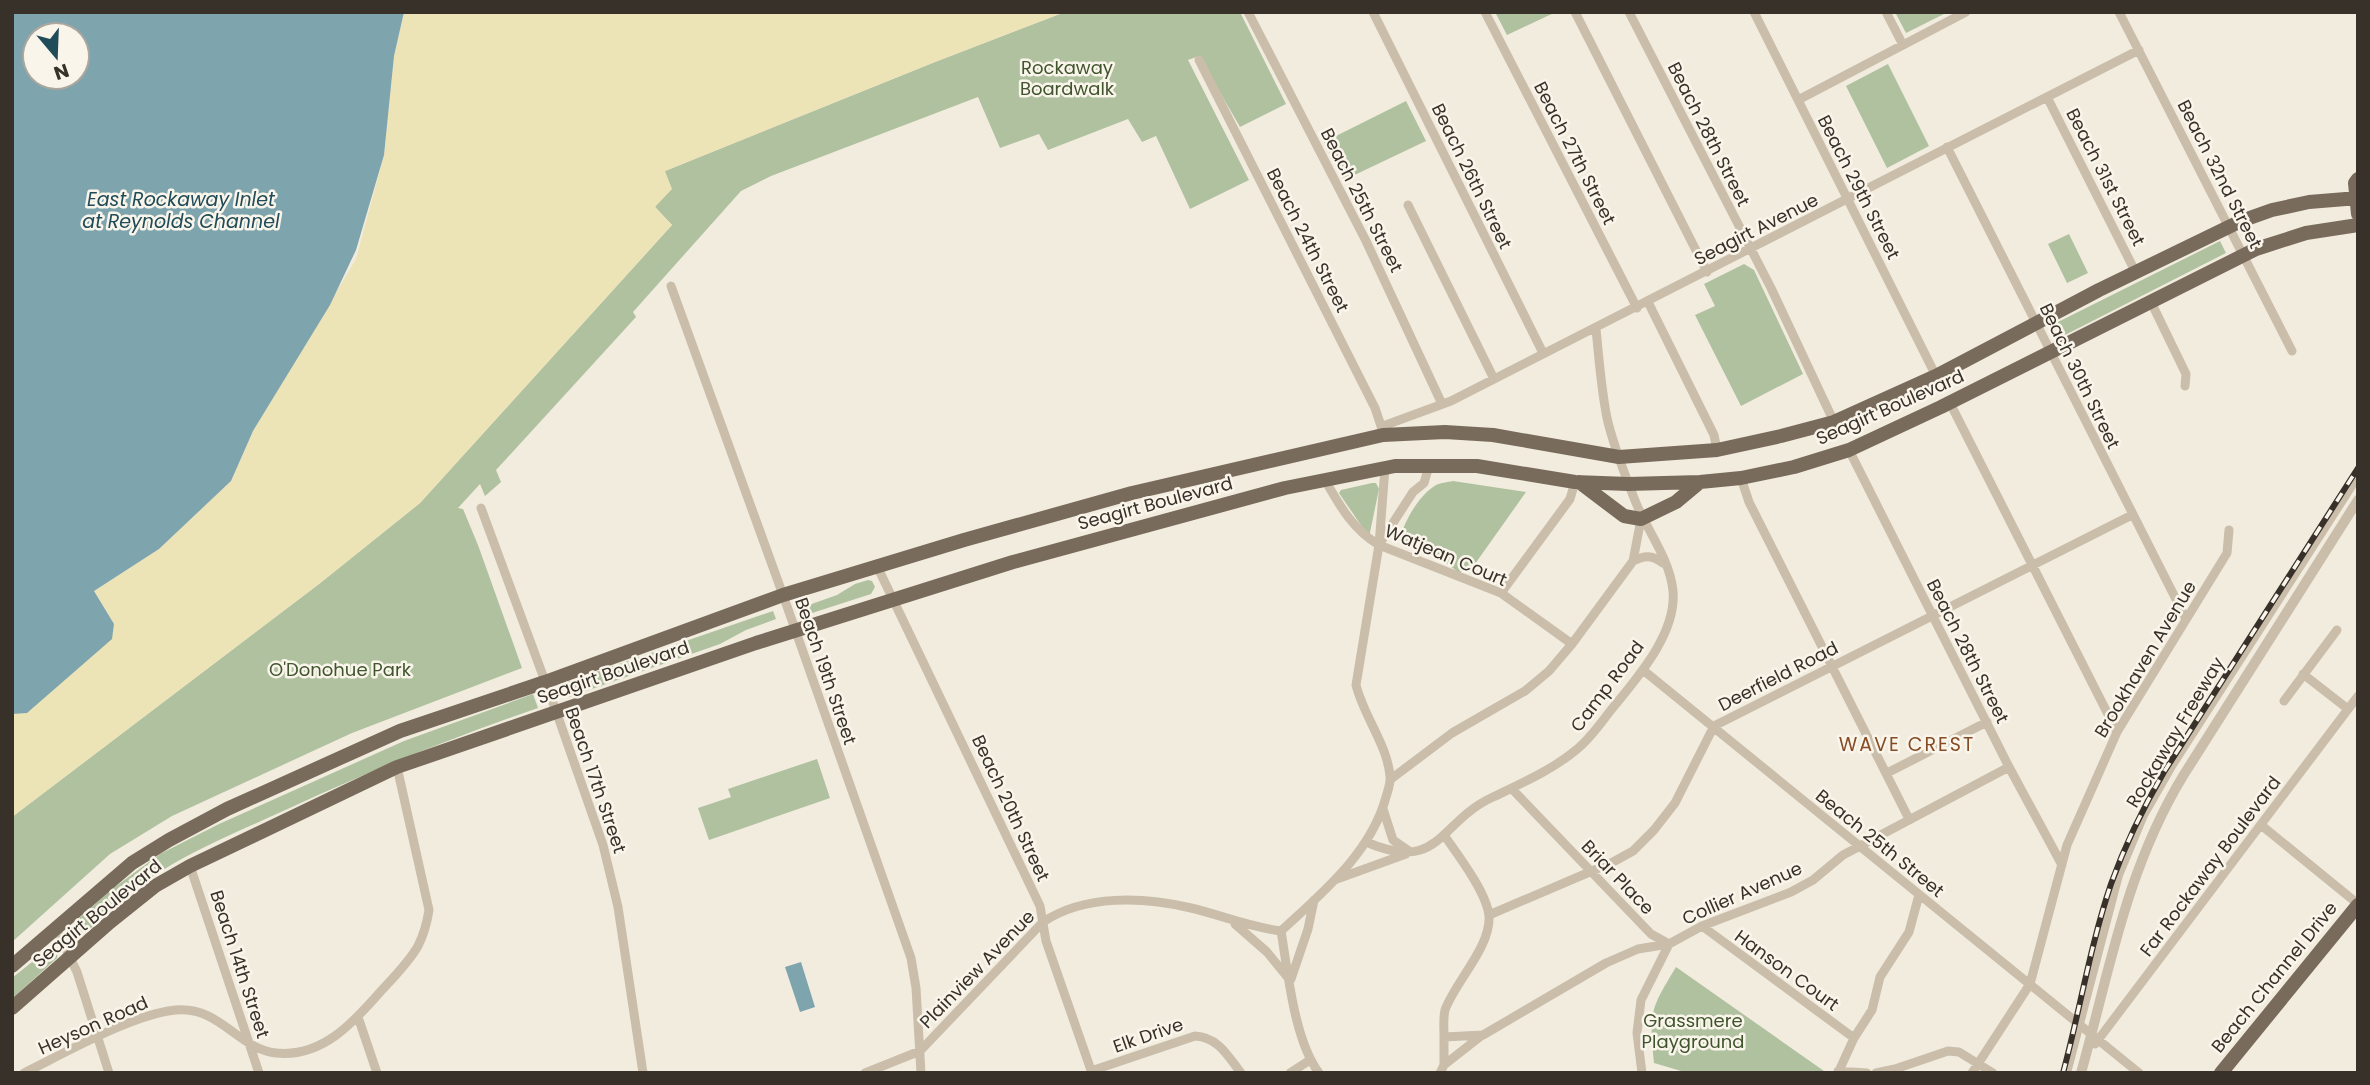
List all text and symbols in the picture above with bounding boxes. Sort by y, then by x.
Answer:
north arrow [21,21,91,91]
park label: Rockaway Boardwalk [1020,55,1115,101]
text: N [50,57,73,87]
street label: Beach 28th Street [1662,58,1756,210]
street label: Beach 27th Street [1528,77,1622,229]
street label: Beach 32nd Street [2172,95,2268,253]
street label: Beach 26th Street [1426,99,1518,253]
street label: Beach 31st Street [2060,104,2152,250]
street label: Beach 29th Street [1812,111,1906,263]
street label: Beach 25th Street [1315,124,1409,276]
street label: Beach 24th Street [1261,164,1355,316]
water label: East Rockaway Inlet at Reynolds Channel [82,186,280,235]
street label: Seagirt Avenue [1690,187,1822,271]
street label: Beach 30th Street [2034,299,2126,453]
street label: Seagirt Boulevard [1812,363,1968,451]
street label: Seagirt Boulevard [1075,470,1235,536]
street label: Watjean Court [1381,518,1511,592]
street label: Beach 28th Street [1921,575,2015,727]
street label: Brookhaven Avenue [2088,576,2202,742]
street label: Beach 19th Street [789,594,863,748]
street label: Seagirt Boulevard [534,634,692,710]
street label: Camp Road [1564,635,1650,737]
street label: Deerfield Road [1714,635,1842,717]
street label: Rockaway Freeway [2120,652,2230,812]
park label: O'Donohue Park [269,657,412,682]
street label: Beach 17th Street [559,704,633,856]
street label: Beach 20th Street [966,731,1056,885]
district label: WAVE CREST [1839,731,1975,758]
street label: Far Rockaway Boulevard [2134,771,2286,961]
street label: Beach 25th Street [1810,783,1950,903]
street label: Briar Place [1576,834,1660,920]
street label: Seagirt Boulevard [27,853,167,973]
street label: Collier Avenue [1678,855,1806,931]
street label: Beach 14th Street [204,887,276,1041]
street label: Beach Channel Drive [2205,896,2343,1058]
street label: Plainview Avenue [914,904,1040,1034]
street label: Hanson Court [1730,924,1844,1016]
street label: Heyson Road [34,990,152,1060]
park label: Grassmere Playground [1642,1008,1744,1054]
street label: Elk Drive [1109,1011,1187,1059]

